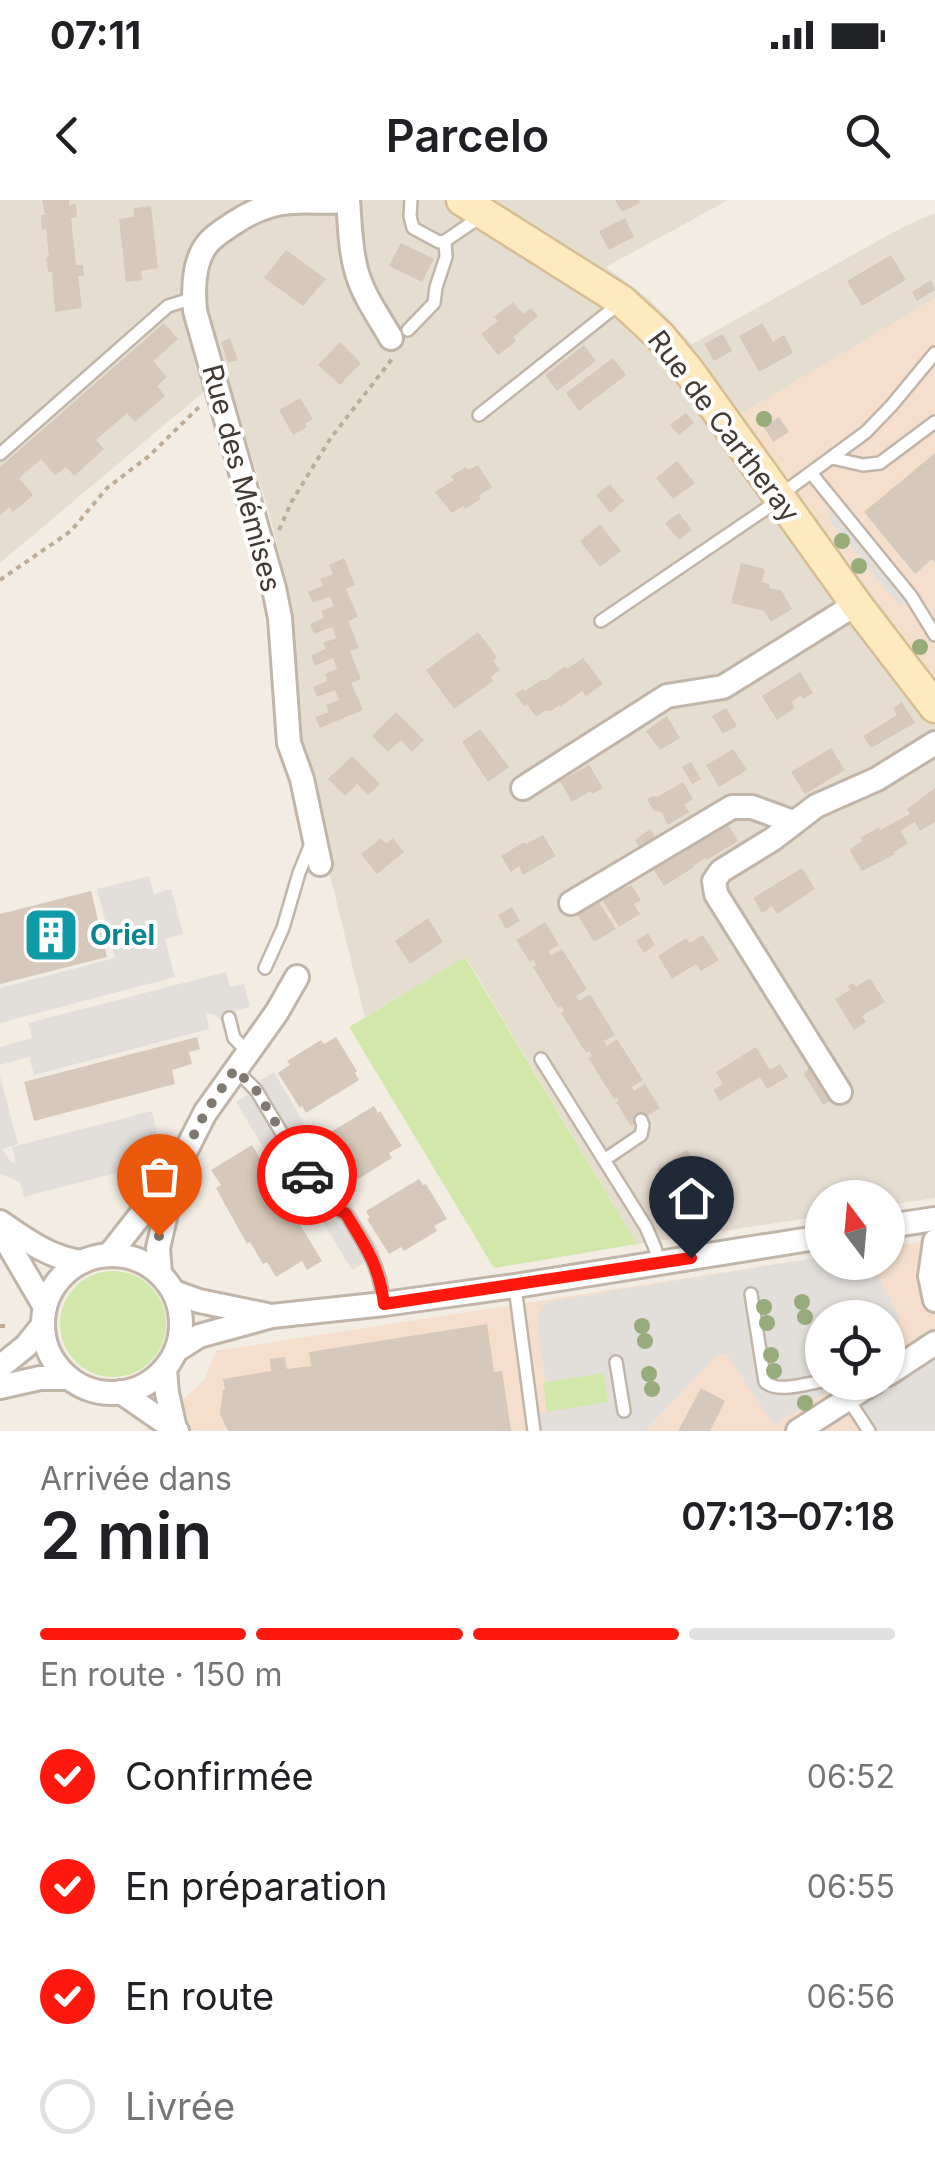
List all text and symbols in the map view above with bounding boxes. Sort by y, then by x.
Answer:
text: 07:11 [50,12,141,58]
icon: back [40,108,95,163]
text: Parcelo [386,108,549,163]
icon: search [840,108,895,163]
street label: Rue de Cartheray [641,324,807,528]
street label: Rue des Mémises [195,361,289,595]
building icon: Oriel [21,905,81,965]
place label: Oriel [90,918,155,952]
courier [257,1125,357,1225]
pin [117,1134,202,1237]
icon: car [280,1148,335,1203]
icon: bag [132,1149,187,1204]
pin [649,1156,734,1259]
icon: home [664,1171,719,1226]
north arrow [805,1180,905,1280]
map controls [805,1180,905,1400]
button: locate [805,1300,905,1400]
text: Arrivée dans [40,1459,232,1498]
text: 07:13–07:18 [681,1493,895,1539]
text: 2 min [40,1496,212,1575]
text: En route · 150 m [40,1655,282,1694]
icon: check [40,1749,95,1804]
text: Confirmée [125,1753,314,1799]
text: 06:52 [807,1757,895,1796]
icon: check [40,1859,95,1914]
text: En préparation [125,1863,388,1909]
text: 06:55 [807,1867,895,1906]
icon: check [40,1969,95,2024]
text: En route [125,1973,274,2019]
text: 06:56 [806,1977,895,2016]
text: Livrée [125,2083,235,2129]

